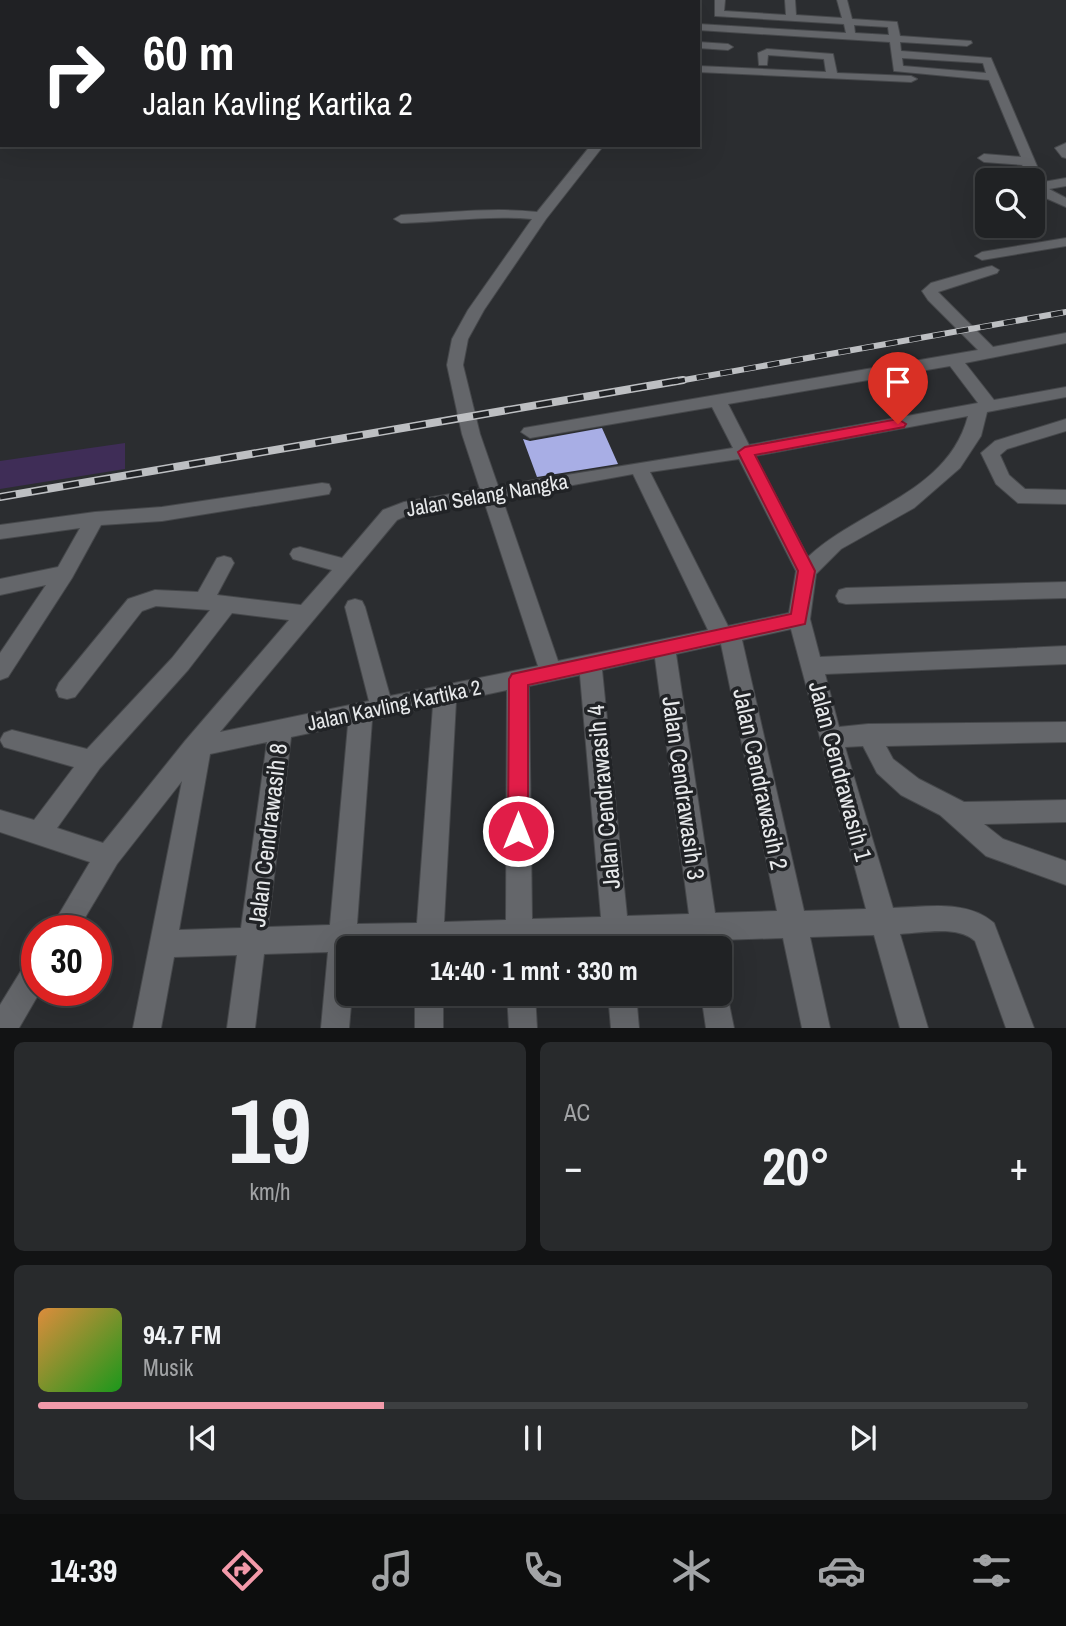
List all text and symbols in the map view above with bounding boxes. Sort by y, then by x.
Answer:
text: 60 m [143,19,235,85]
icon: right [28,28,119,119]
text: Jalan Kavling Kartika 2 [143,82,413,125]
map controls [975,168,1045,238]
button: search [975,168,1045,238]
pin [868,352,928,424]
icon: arrive [879,363,917,401]
street label: Jalan Selang Nangka [404,466,571,523]
street label: Jalan Kavling Kartika 2 [304,672,484,738]
street label: Jalan Cendrawasih 1 [802,678,880,864]
street label: Jalan Cendrawasih 2 [726,685,796,873]
street label: Jalan Cendrawasih 3 [655,694,713,882]
street label: Jalan Cendrawasih 4 [579,703,627,890]
street label: Jalan Cendrawasih 8 [240,741,294,929]
position arrow [481,794,555,868]
speed limit sign: 30 [21,915,112,1006]
text: 14:40 · 1 mnt · 330 m [430,953,638,988]
text: 19 [229,1069,312,1191]
text: AC [564,1097,590,1128]
text: 20° [762,1131,830,1201]
text: − [564,1141,582,1192]
text: + [1010,1141,1028,1192]
text: km/h [250,1176,290,1207]
text: 94.7 FM [143,1317,221,1352]
text: Musik [143,1352,193,1383]
icon: previous [184,1419,222,1457]
icon: pause [514,1419,552,1457]
icon: next [844,1419,882,1457]
icon: directions [218,1546,267,1595]
icon: music [368,1546,417,1595]
icon: phone [518,1546,567,1595]
icon: climate [667,1546,716,1595]
icon: car [817,1546,866,1595]
icon: filters [967,1546,1016,1595]
text: 14:39 [50,1549,117,1592]

